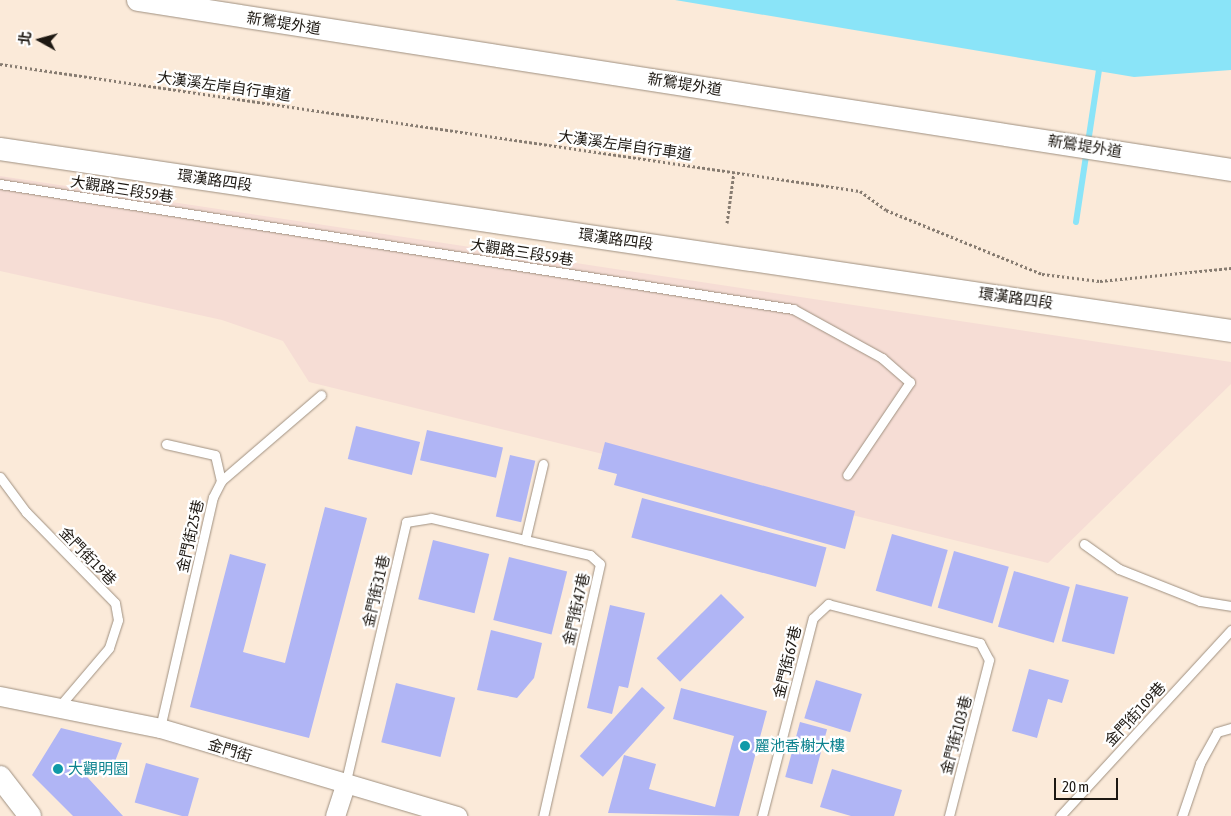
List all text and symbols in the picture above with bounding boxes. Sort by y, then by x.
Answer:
street label: 新鶯堤外道 [246,8,322,38]
north arrow [15,15,65,65]
text: 北 [16,30,34,46]
street label: 大漢溪左岸自行車道 [156,68,292,104]
street label: 新鶯堤外道 [647,69,723,99]
street label: 大漢溪左岸自行車道 [557,127,693,163]
street label: 新鶯堤外道 [1047,131,1123,161]
street label: 環漢路四段 [177,166,253,194]
street label: 大觀路三段59巷 [69,172,175,206]
street label: 環漢路四段 [578,225,654,253]
street label: 大觀路三段59巷 [469,235,575,269]
street label: 環漢路四段 [978,284,1054,312]
street label: 金門街25巷 [173,498,207,574]
street label: 金門街19巷 [56,523,120,589]
street label: 金門街31巷 [359,553,393,629]
street label: 金門街47巷 [559,571,593,647]
street label: 金門街67巷 [769,624,805,700]
street label: 金門街109巷 [1101,678,1169,750]
street label: 金門街103巷 [937,693,975,777]
street label: 金門街 [206,735,254,765]
place label: 麗池香榭大樓 [755,737,845,755]
marker: 麗池香榭大樓 [739,740,751,752]
place label: 大觀明園 [68,760,128,778]
marker: 大觀明園 [52,763,64,775]
scale bar [1056,768,1120,800]
text: 20 m [1062,778,1089,795]

